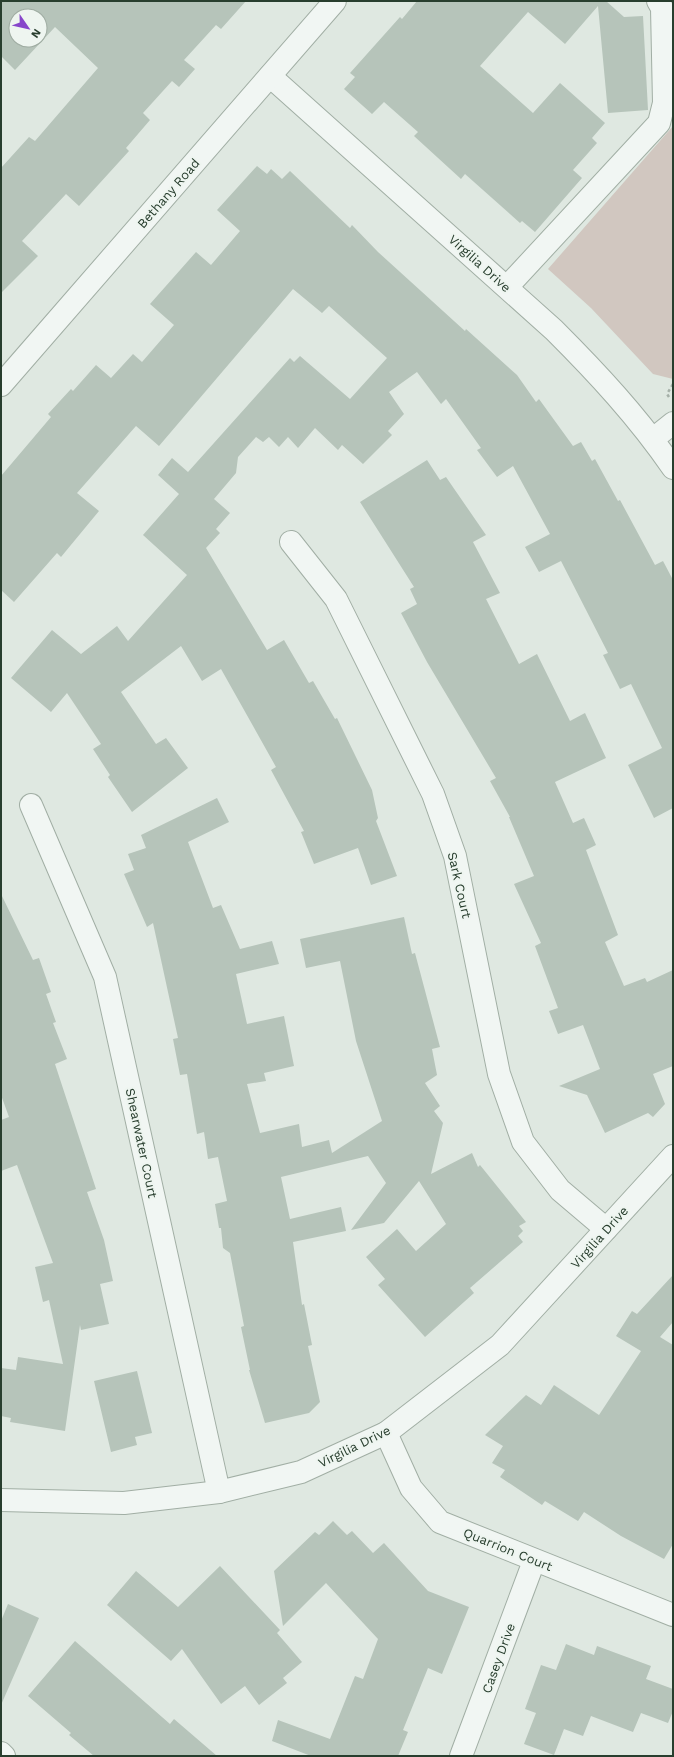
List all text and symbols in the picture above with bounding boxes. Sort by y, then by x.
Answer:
north arrow [8,8,48,48]
text: N [28,26,44,40]
street label: Bethany Road [134,156,203,231]
street label: Virgilia Drive [445,232,514,295]
street label: Sark Court [445,851,475,920]
street label: Shearwater Court [123,1087,161,1200]
street label: Virgilia Drive [568,1203,631,1272]
street label: Virgilia Drive [316,1423,393,1470]
street label: Quarrion Court [461,1525,555,1574]
street label: Casey Drive [479,1621,518,1695]

